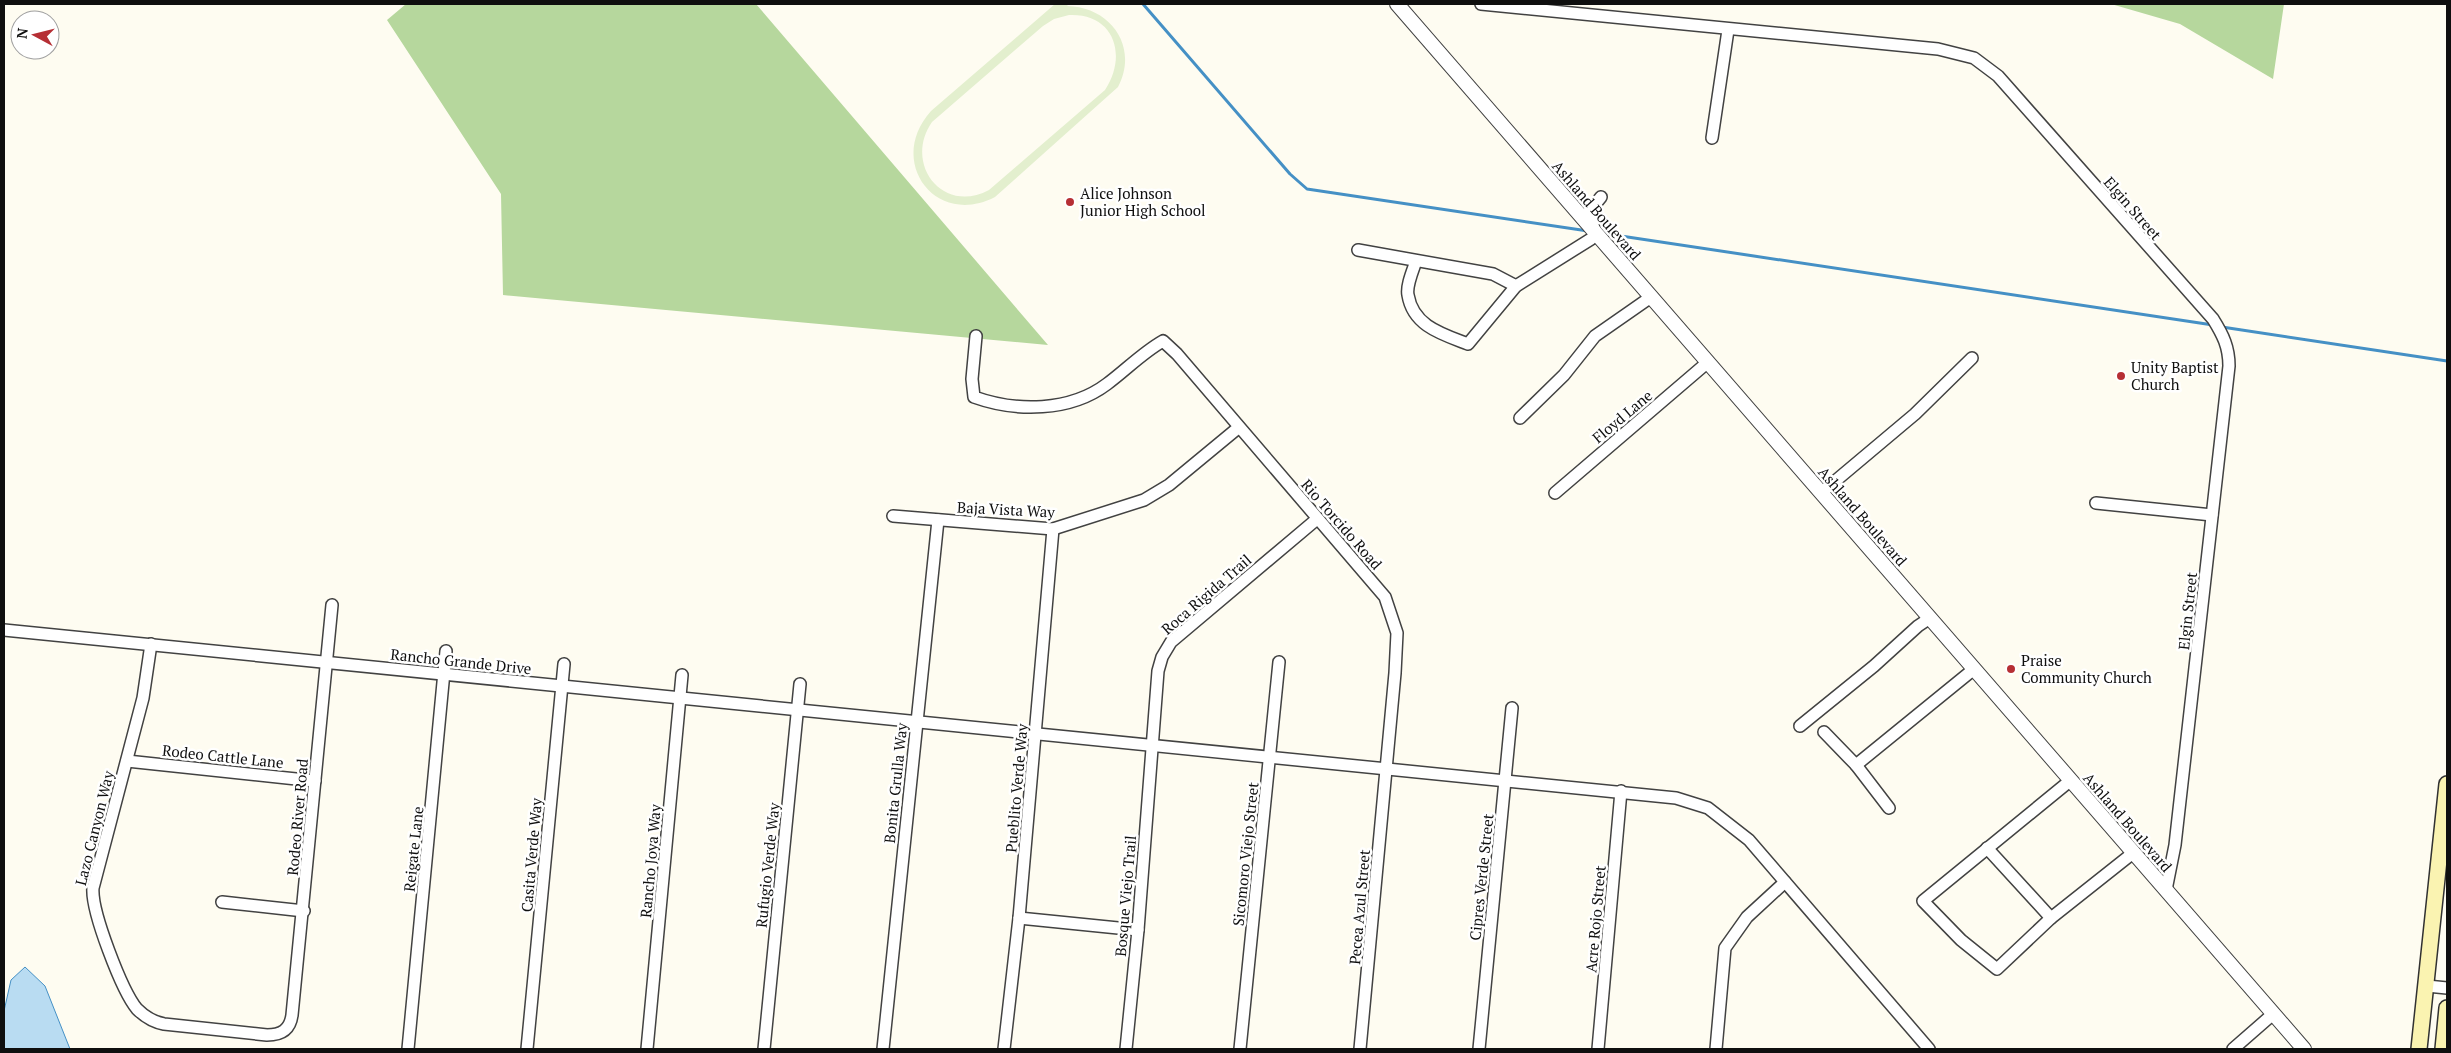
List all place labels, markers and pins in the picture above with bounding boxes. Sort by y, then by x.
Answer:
place label: Alice Johnson Junior High School [1080,183,1206,220]
marker: Alice Johnson Junior High School [1064,196,1076,208]
place label: Unity Baptist Church [2131,357,2219,394]
marker: Unity Baptist Church [2115,370,2127,382]
place label: Praise Community Church [2021,650,2152,687]
marker: Praise Community Church [2005,663,2017,675]

